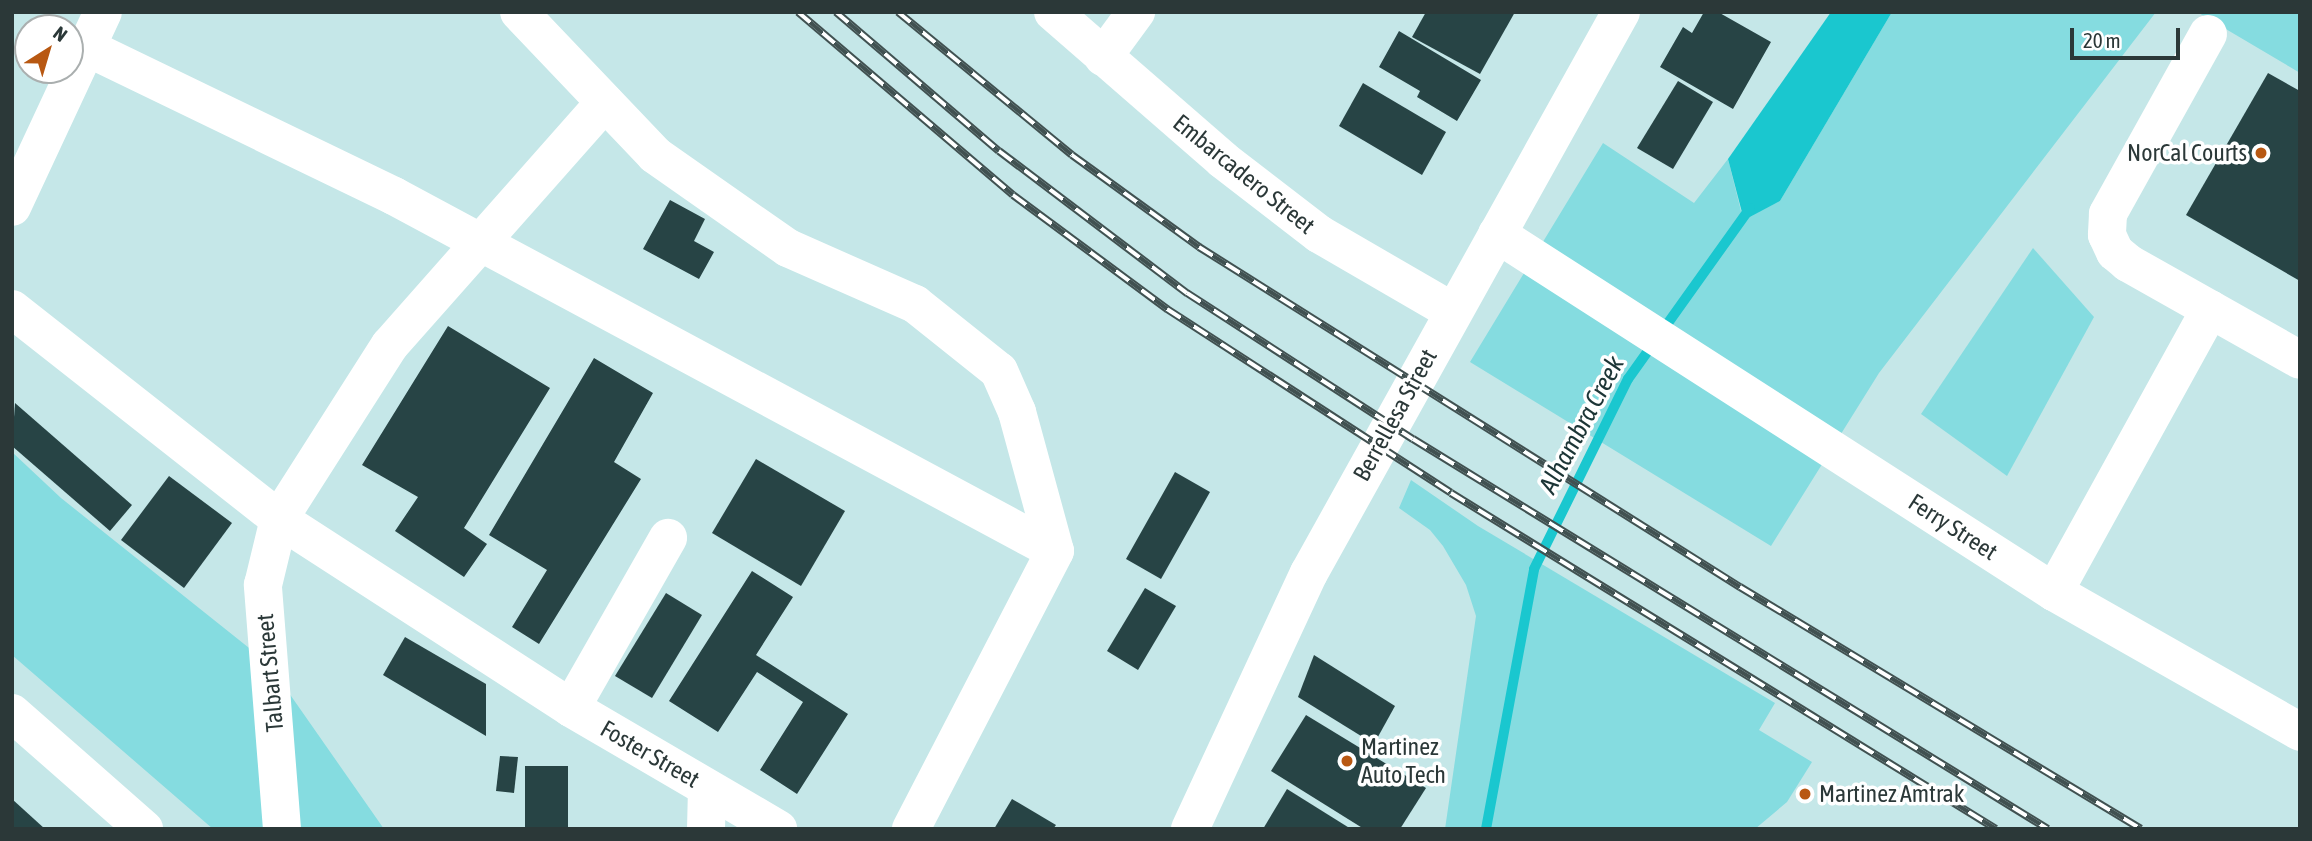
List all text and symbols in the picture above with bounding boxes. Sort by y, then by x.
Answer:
north arrow [14,14,84,84]
scale bar [2074,14,2184,58]
text: N [49,22,72,46]
text: 20 m [2083,28,2121,52]
street label: Embarcadero Street [1167,108,1321,240]
place label: NorCal Courts [2127,139,2247,167]
marker: NorCal Courts [2253,145,2269,161]
street label: Berrellesa Street [1347,344,1443,486]
water label: Alhambra Creek [1533,351,1631,499]
street label: Ferry Street [1903,488,2003,566]
street label: Talbart Street [250,613,290,733]
street label: Foster Street [595,714,705,794]
place label: Martinez Auto Tech [1361,733,1446,789]
marker: Martinez Auto Tech [1339,753,1355,769]
place label: Martinez Amtrak [1819,780,1964,808]
marker: Martinez Amtrak [1797,786,1813,802]

